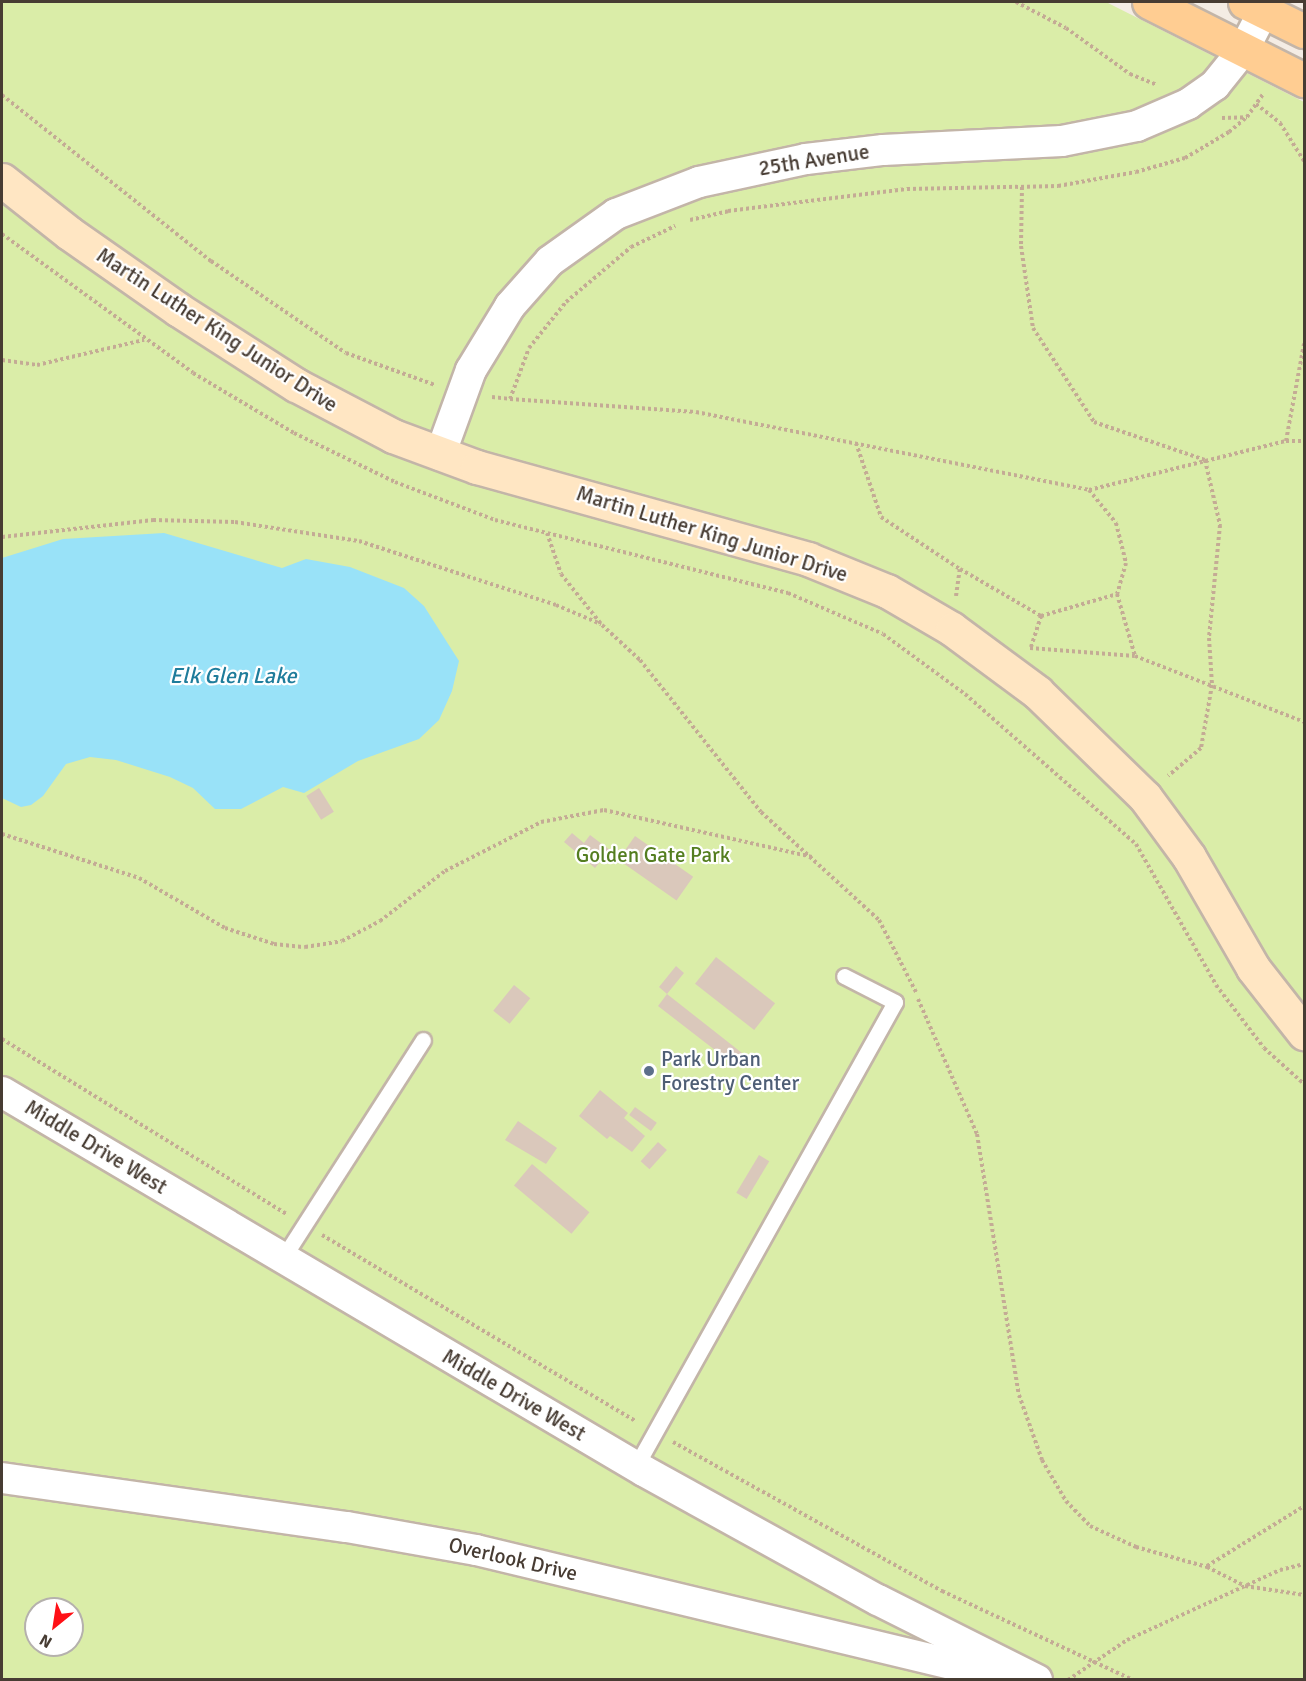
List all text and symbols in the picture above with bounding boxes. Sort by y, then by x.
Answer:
street label: 25th Avenue [757,139,871,181]
street label: Martin Luther King Junior Drive [92,243,342,417]
street label: Martin Luther King Junior Drive [573,481,851,587]
water label: Elk Glen Lake [169,663,297,689]
park label: Golden Gate Park [576,842,730,868]
place label: Park Urban Forestry Center [661,1046,799,1096]
marker: Park Urban Forestry Center [642,1064,656,1078]
street label: Middle Drive West [20,1095,172,1199]
street label: Middle Drive West [438,1344,590,1446]
street label: Overlook Drive [446,1532,580,1586]
north arrow [24,1597,84,1657]
text: N [36,1629,56,1652]

